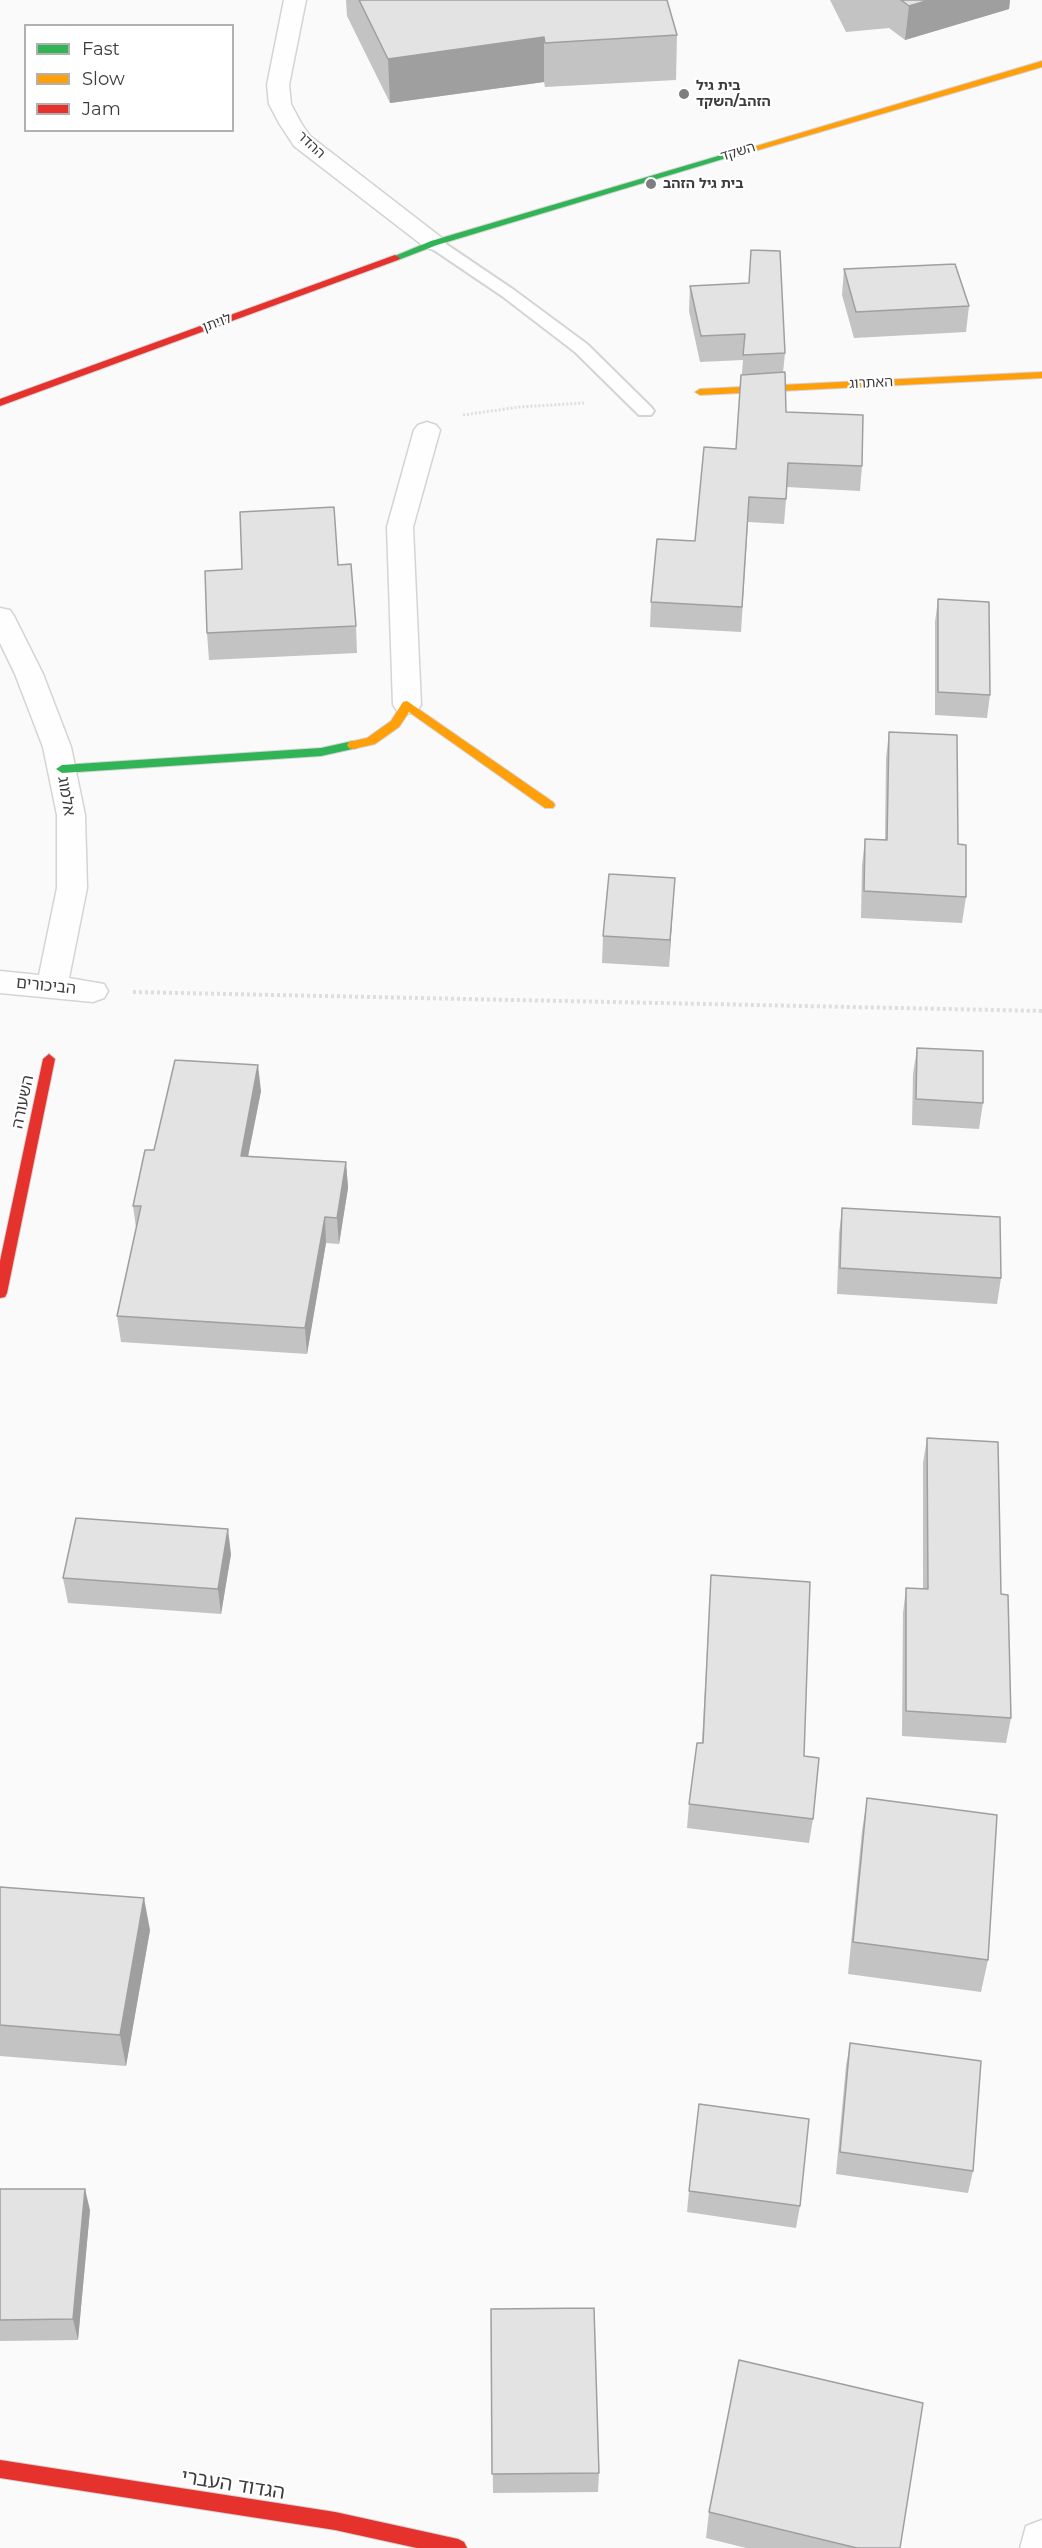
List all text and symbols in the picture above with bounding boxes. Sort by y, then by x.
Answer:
legend [24,24,234,132]
text: Fast [82,38,120,60]
text: Slow [82,68,125,90]
place label: בית גיל הזהב/השקד [696,78,771,110]
marker: בית גיל הזהב/השקד [677,87,691,101]
text: Jam [82,98,121,120]
street label: ההדר [294,128,328,162]
street label: השקד [719,139,757,165]
place label: בית גיל הזהב [663,176,743,192]
marker: בית גיל הזהב [644,177,658,191]
street label: לויתן [200,310,234,336]
street label: האתרוג [849,373,893,393]
street label: אלמוג [53,775,79,817]
street label: הביכורים [15,973,77,999]
street label: השעורה [8,1073,38,1131]
street label: הגדוד העברי [179,2465,287,2505]

